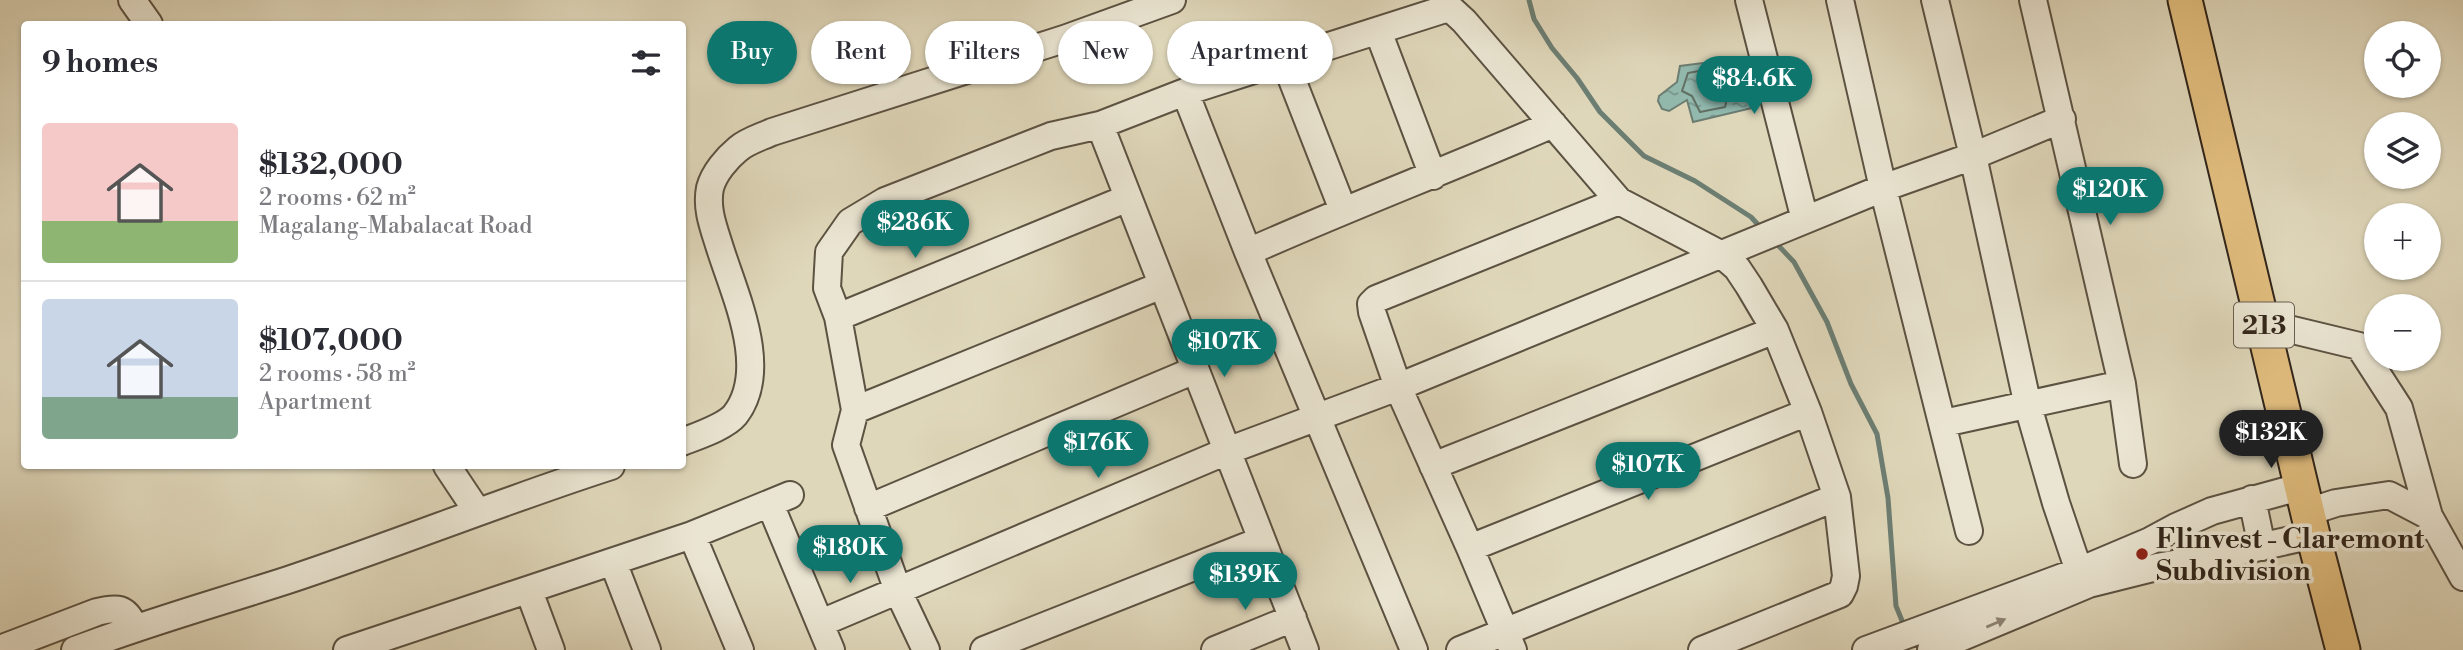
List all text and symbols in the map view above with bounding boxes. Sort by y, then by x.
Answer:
chip: Buy [707,21,797,84]
chip: Rent [811,21,911,84]
chip: Filters [925,21,1044,84]
chip: New [1058,21,1153,84]
chip: Apartment [1167,21,1333,84]
map controls [2364,21,2441,371]
button: locate [2364,21,2441,98]
text: 9 homes [42,44,158,82]
icon: filters [627,44,665,82]
pin: $84.6K [1697,57,1811,116]
text: $84.6K [1712,65,1796,93]
button: layers [2364,112,2441,189]
text: $132,000 [259,146,403,184]
icon: home [98,151,182,235]
pin: $120K [2061,168,2159,227]
text: $120K [2073,176,2147,204]
text: 2 rooms · 62 m² [259,184,416,212]
pin: $286K [866,201,964,260]
button: + [2364,203,2441,280]
text: $286K [877,209,953,237]
text: Magalang-Mabalacat Road [259,212,532,240]
button: − [2364,294,2441,371]
road number: 213 [2234,302,2294,348]
pin: $107K [1175,320,1273,379]
text: $107,000 [259,322,403,360]
icon: home [98,327,182,411]
text: $107K [1188,328,1260,356]
text: 2 rooms · 58 m² [259,360,416,388]
text: Apartment [259,388,372,416]
pin: $132K [2222,410,2320,470]
text: $132K [2235,419,2307,447]
pin: $176K [1049,420,1147,480]
text: $176K [1063,429,1133,457]
pin: $107K [1599,442,1697,502]
text: $107K [1612,451,1684,479]
place label: Flinvest - Claremont Subdivision [2156,522,2425,589]
pin: $180K [801,526,899,585]
text: $180K [813,534,887,562]
marker: Flinvest - Claremont Subdivision [2134,546,2150,562]
pin: $139K [1196,552,1294,612]
text: $139K [1209,561,1281,589]
one-way arrow [1985,617,2006,628]

